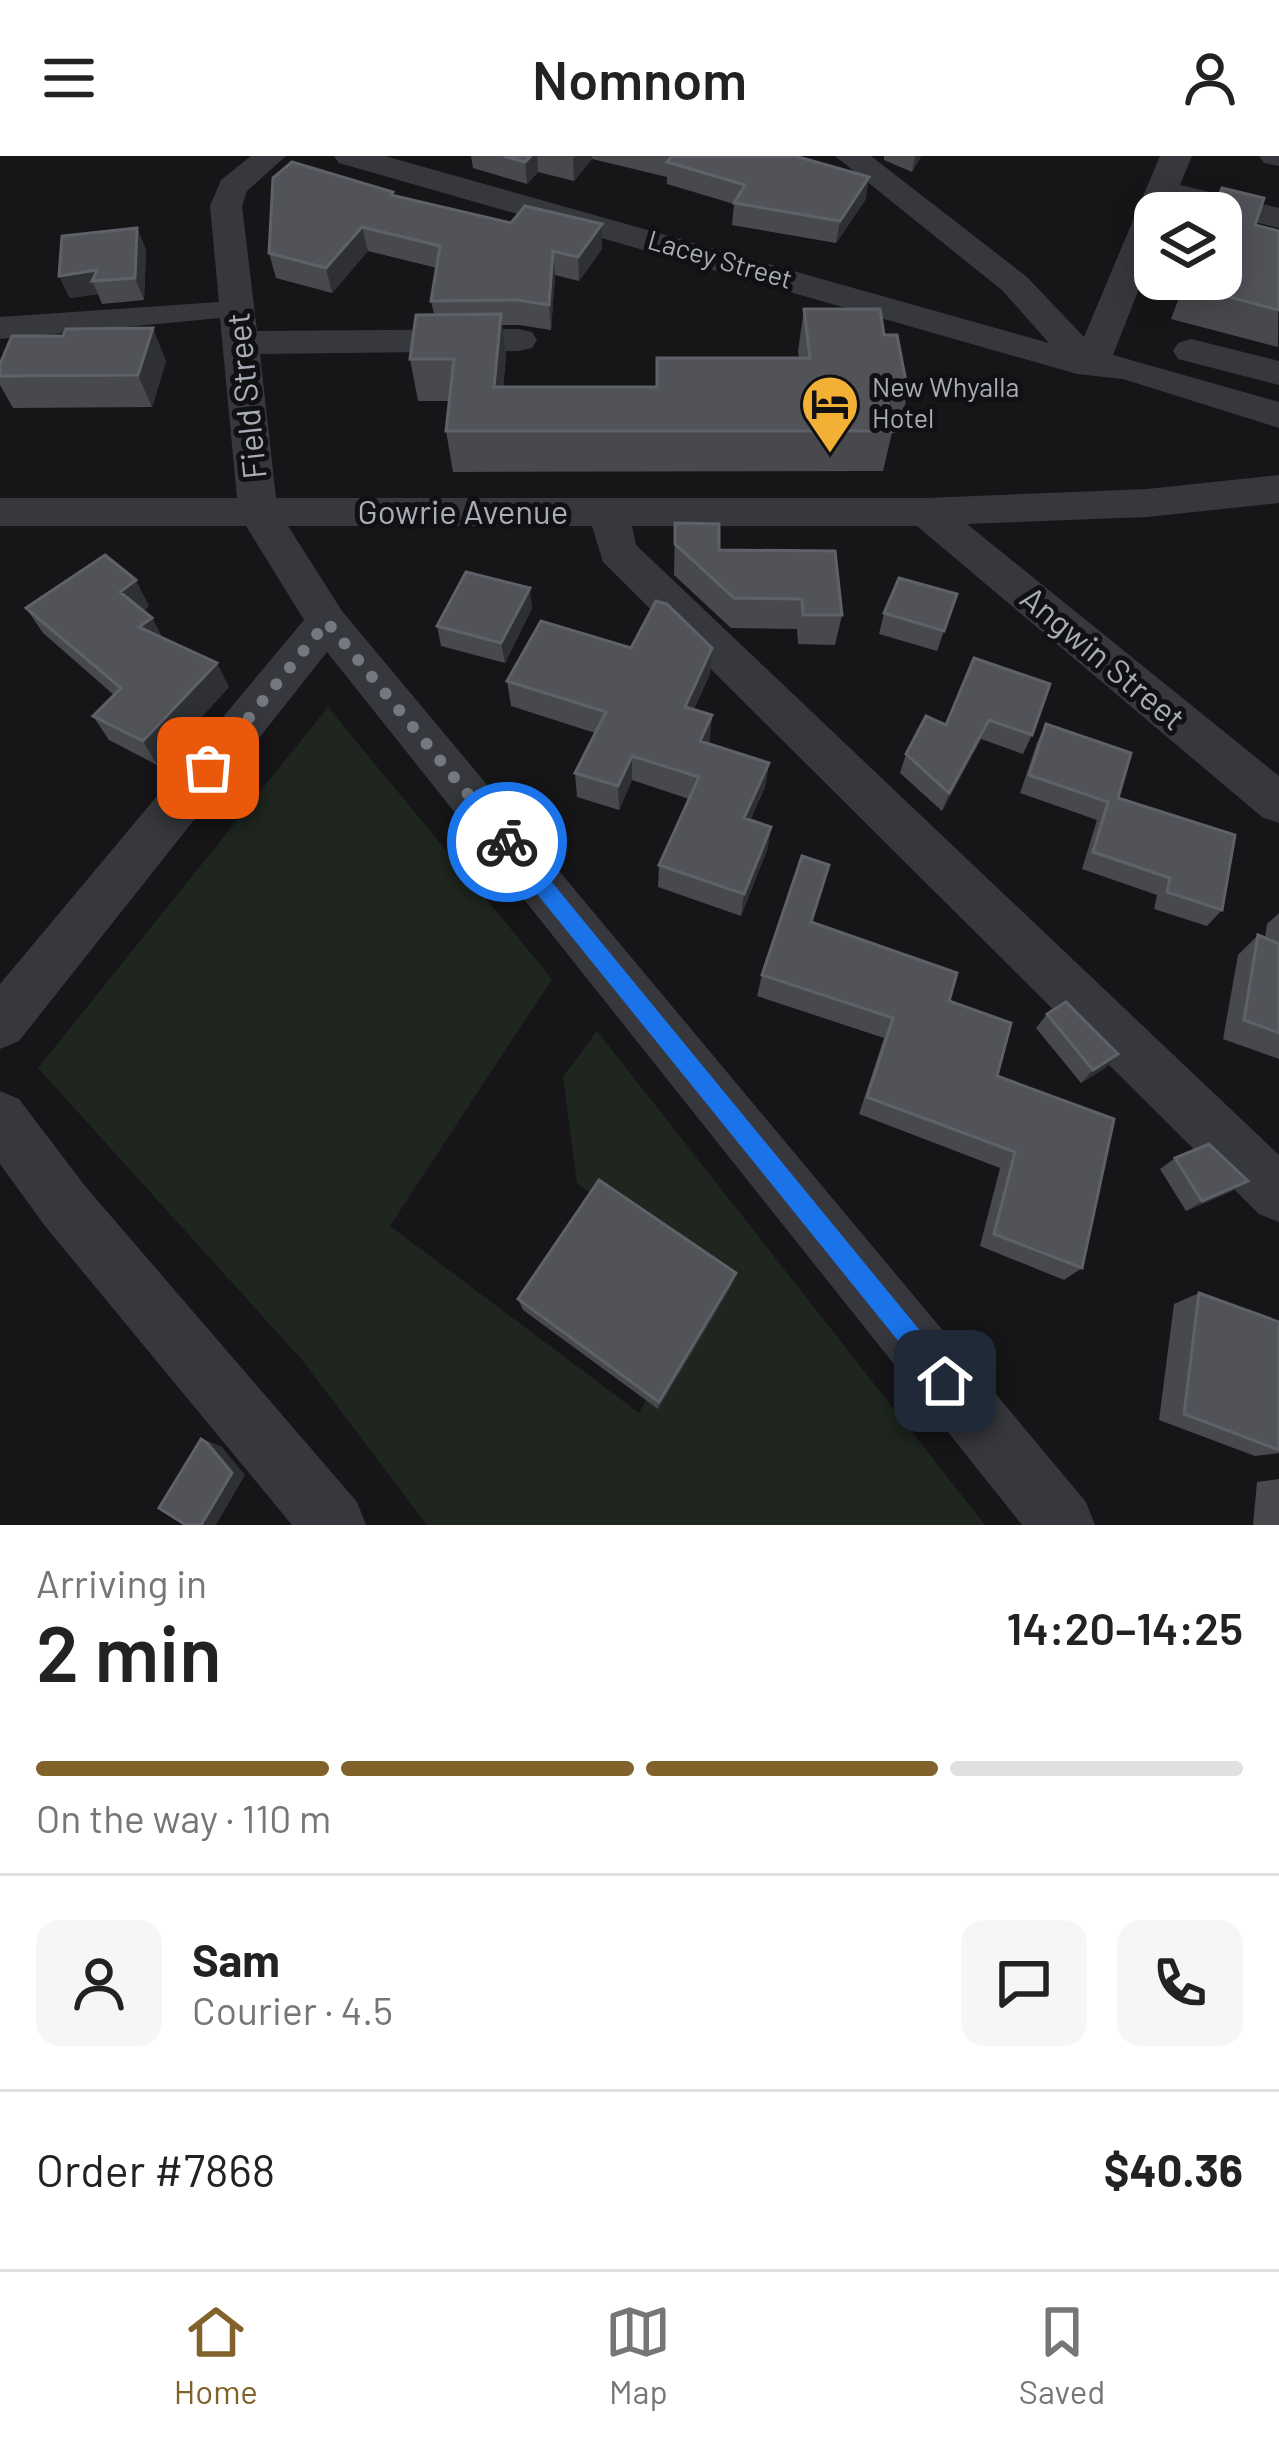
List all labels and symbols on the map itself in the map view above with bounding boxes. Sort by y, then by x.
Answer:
street label: Lacey Street [645,222,796,294]
street label: Field Street [216,311,274,481]
place label: New Whyalla Hotel [872,370,1019,433]
hotel icon: New Whyalla Hotel [799,373,861,455]
street label: Gowrie Avenue [358,491,568,531]
street label: Angwin Street [1013,577,1194,738]
pin [157,717,259,819]
courier [447,782,567,902]
pin [894,1330,996,1432]

